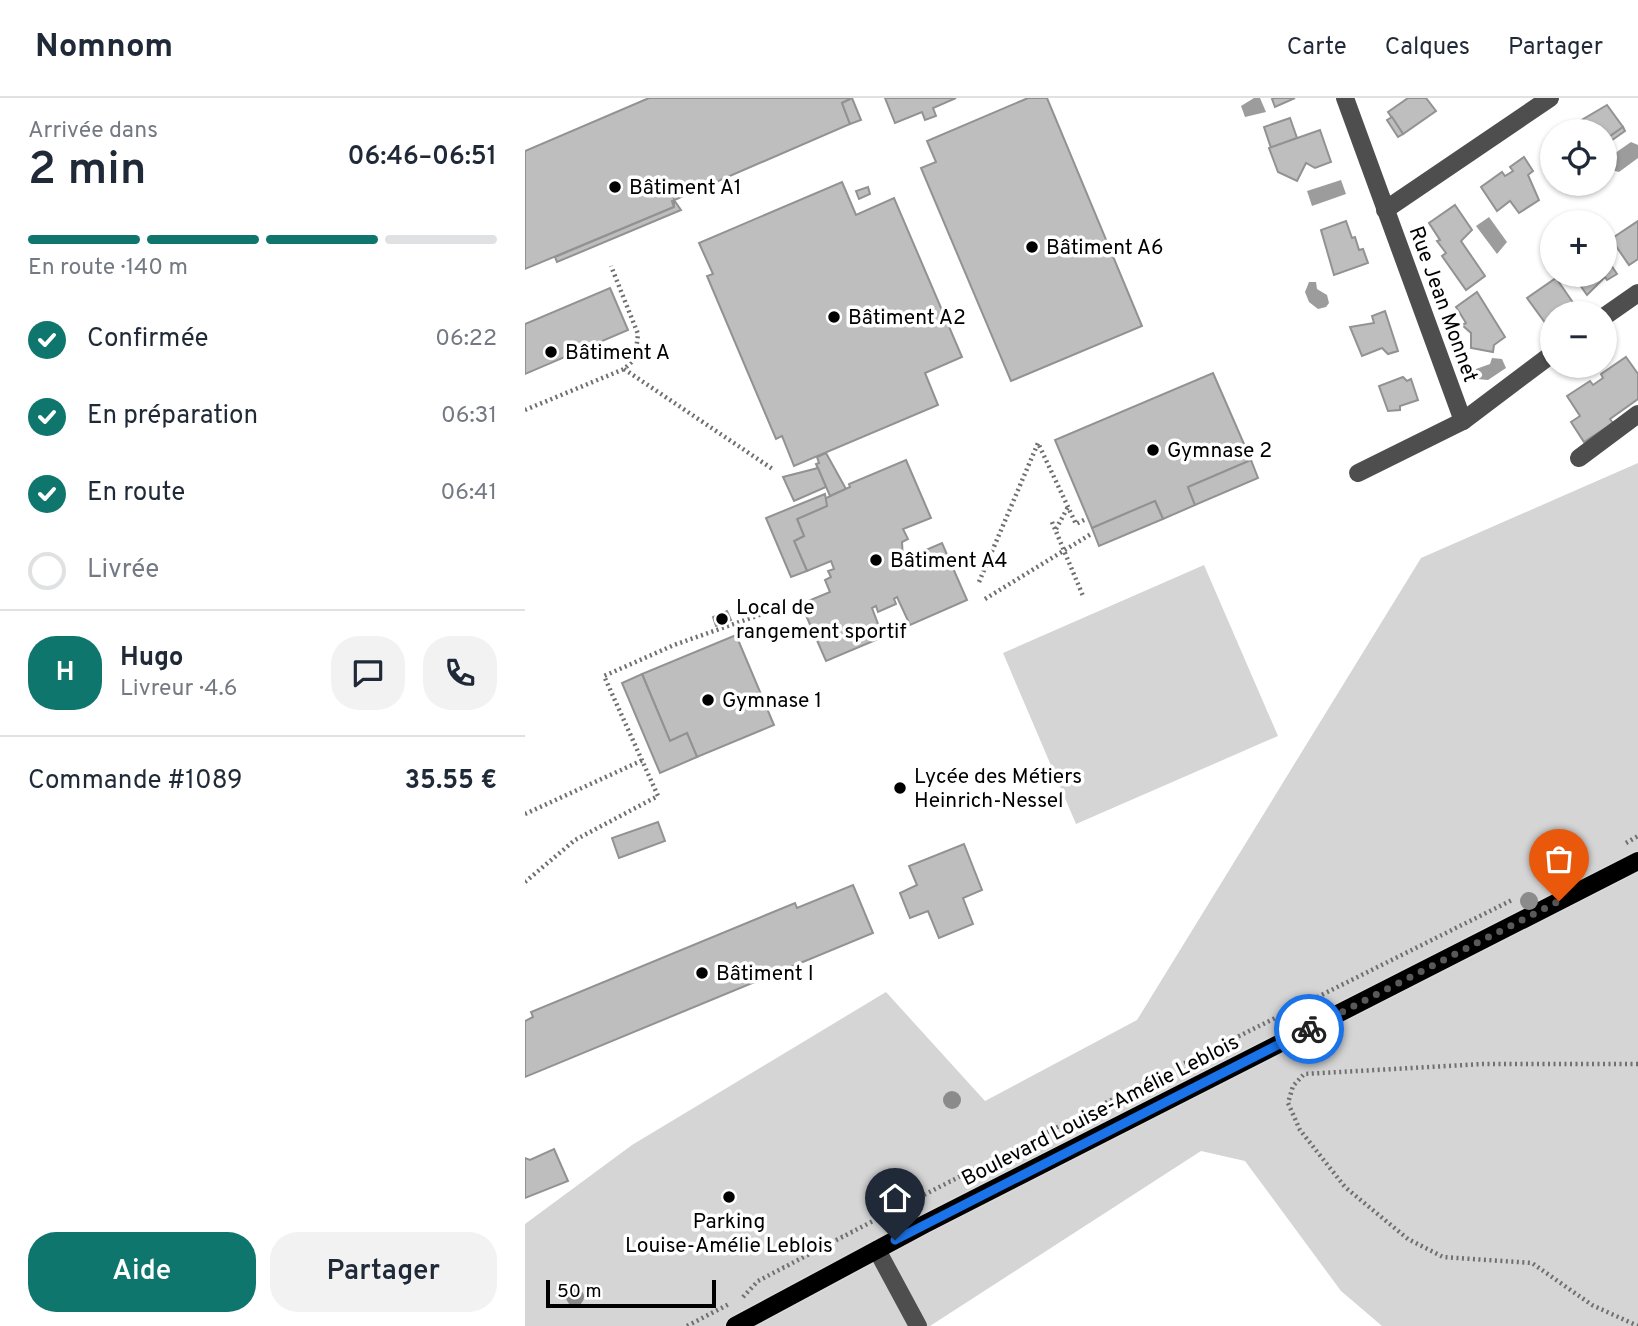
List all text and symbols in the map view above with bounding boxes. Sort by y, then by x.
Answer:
text: Nomnom [35,27,173,69]
text: Carte [1287,33,1347,63]
text: Calques [1385,33,1470,63]
text: Partager [1508,33,1603,63]
text: Arrivée dans [28,117,158,146]
map controls [1540,119,1617,378]
button: locate [1540,119,1617,196]
text: 06:46–06:51 [348,141,497,174]
text: 2 min [28,142,147,201]
place label: Bâtiment A1 [629,175,742,202]
marker: Bâtiment A1 [607,179,623,195]
button: + [1540,210,1617,287]
street label: Rue Jean Monnet [1402,223,1483,386]
place label: Bâtiment A6 [1046,235,1164,262]
marker: Bâtiment A6 [1024,239,1040,255]
text: En route · 140 m [28,254,188,283]
button: − [1540,301,1617,378]
place label: Bâtiment A2 [848,305,966,332]
marker: Bâtiment A2 [826,309,842,325]
icon: check [28,321,66,359]
text: Confirmée [87,323,209,356]
text: 06:22 [435,325,497,354]
place label: Bâtiment A [565,340,670,367]
marker: Bâtiment A [543,344,559,360]
icon: check [28,398,66,436]
text: En préparation [87,400,258,433]
text: 06:31 [441,402,497,431]
place label: Gymnase 2 [1167,438,1272,465]
marker: Gymnase 2 [1145,442,1161,458]
icon: check [28,475,66,513]
text: En route [87,477,185,510]
text: 06:41 [440,479,497,508]
place label: Bâtiment A4 [890,548,1008,575]
marker: Bâtiment A4 [868,552,884,568]
text: Livrée [87,554,159,587]
place label: Local de rangement sportif [736,595,906,646]
marker: Local de rangement sportif [714,611,730,627]
button: chat [331,636,405,710]
button: phone [423,636,497,710]
text: Hugo [120,642,183,675]
text: H [56,657,74,690]
text: Livreur · 4.6 [120,675,237,704]
place label: Gymnase 1 [722,688,822,715]
marker: Gymnase 1 [700,692,716,708]
place label: Lycée des Métiers Heinrich-Nessel [914,764,1082,815]
text: Commande #1089 [28,765,243,798]
text: 35.55 € [404,765,497,798]
marker: Lycée des Métiers Heinrich-Nessel [892,780,908,796]
pin [1529,829,1589,901]
icon: bag [1540,840,1578,878]
place label: Bâtiment I [716,961,814,988]
marker: Bâtiment I [694,965,710,981]
courier [1274,994,1344,1064]
icon: bike [1290,1010,1328,1048]
street label: Boulevard Louise-Amélie Leblois [957,1029,1244,1193]
pin [865,1168,925,1240]
icon: home [876,1179,914,1217]
marker: Parking Louise-Amélie Leblois [721,1189,737,1205]
place label: Parking Louise-Amélie Leblois [625,1209,833,1260]
button: Aide [28,1232,256,1312]
button: Partager [270,1232,497,1312]
scale bar [546,1277,716,1309]
text: 50 m [557,1280,602,1304]

